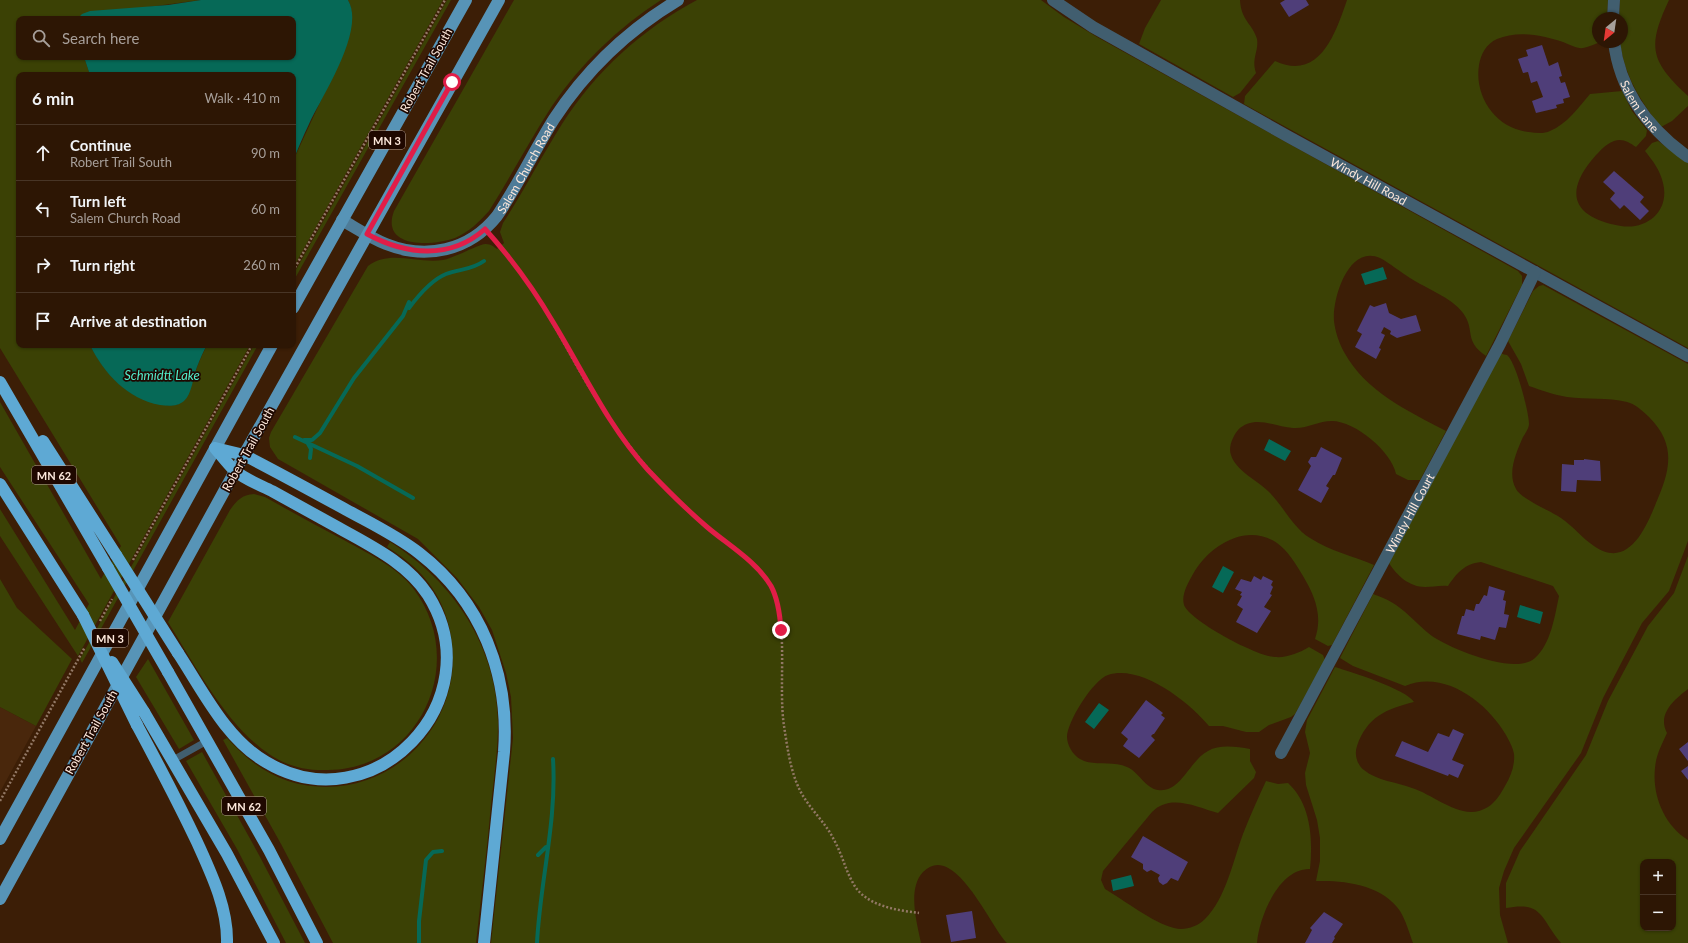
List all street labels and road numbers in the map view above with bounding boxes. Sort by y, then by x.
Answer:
street label: Robert Trail South [397,25,455,115]
street label: Salem Lane [1617,78,1663,135]
street label: Salem Church Road [493,120,557,216]
road number: MN 3 [369,131,405,149]
street label: Windy Hill Road [1328,154,1410,208]
street label: Robert Trail South [219,404,277,494]
road number: MN 62 [32,466,76,484]
street label: Windy Hill Court [1382,470,1437,556]
road number: MN 3 [92,629,128,647]
street label: Robert Trail South [62,687,120,777]
road number: MN 62 [222,797,266,815]

